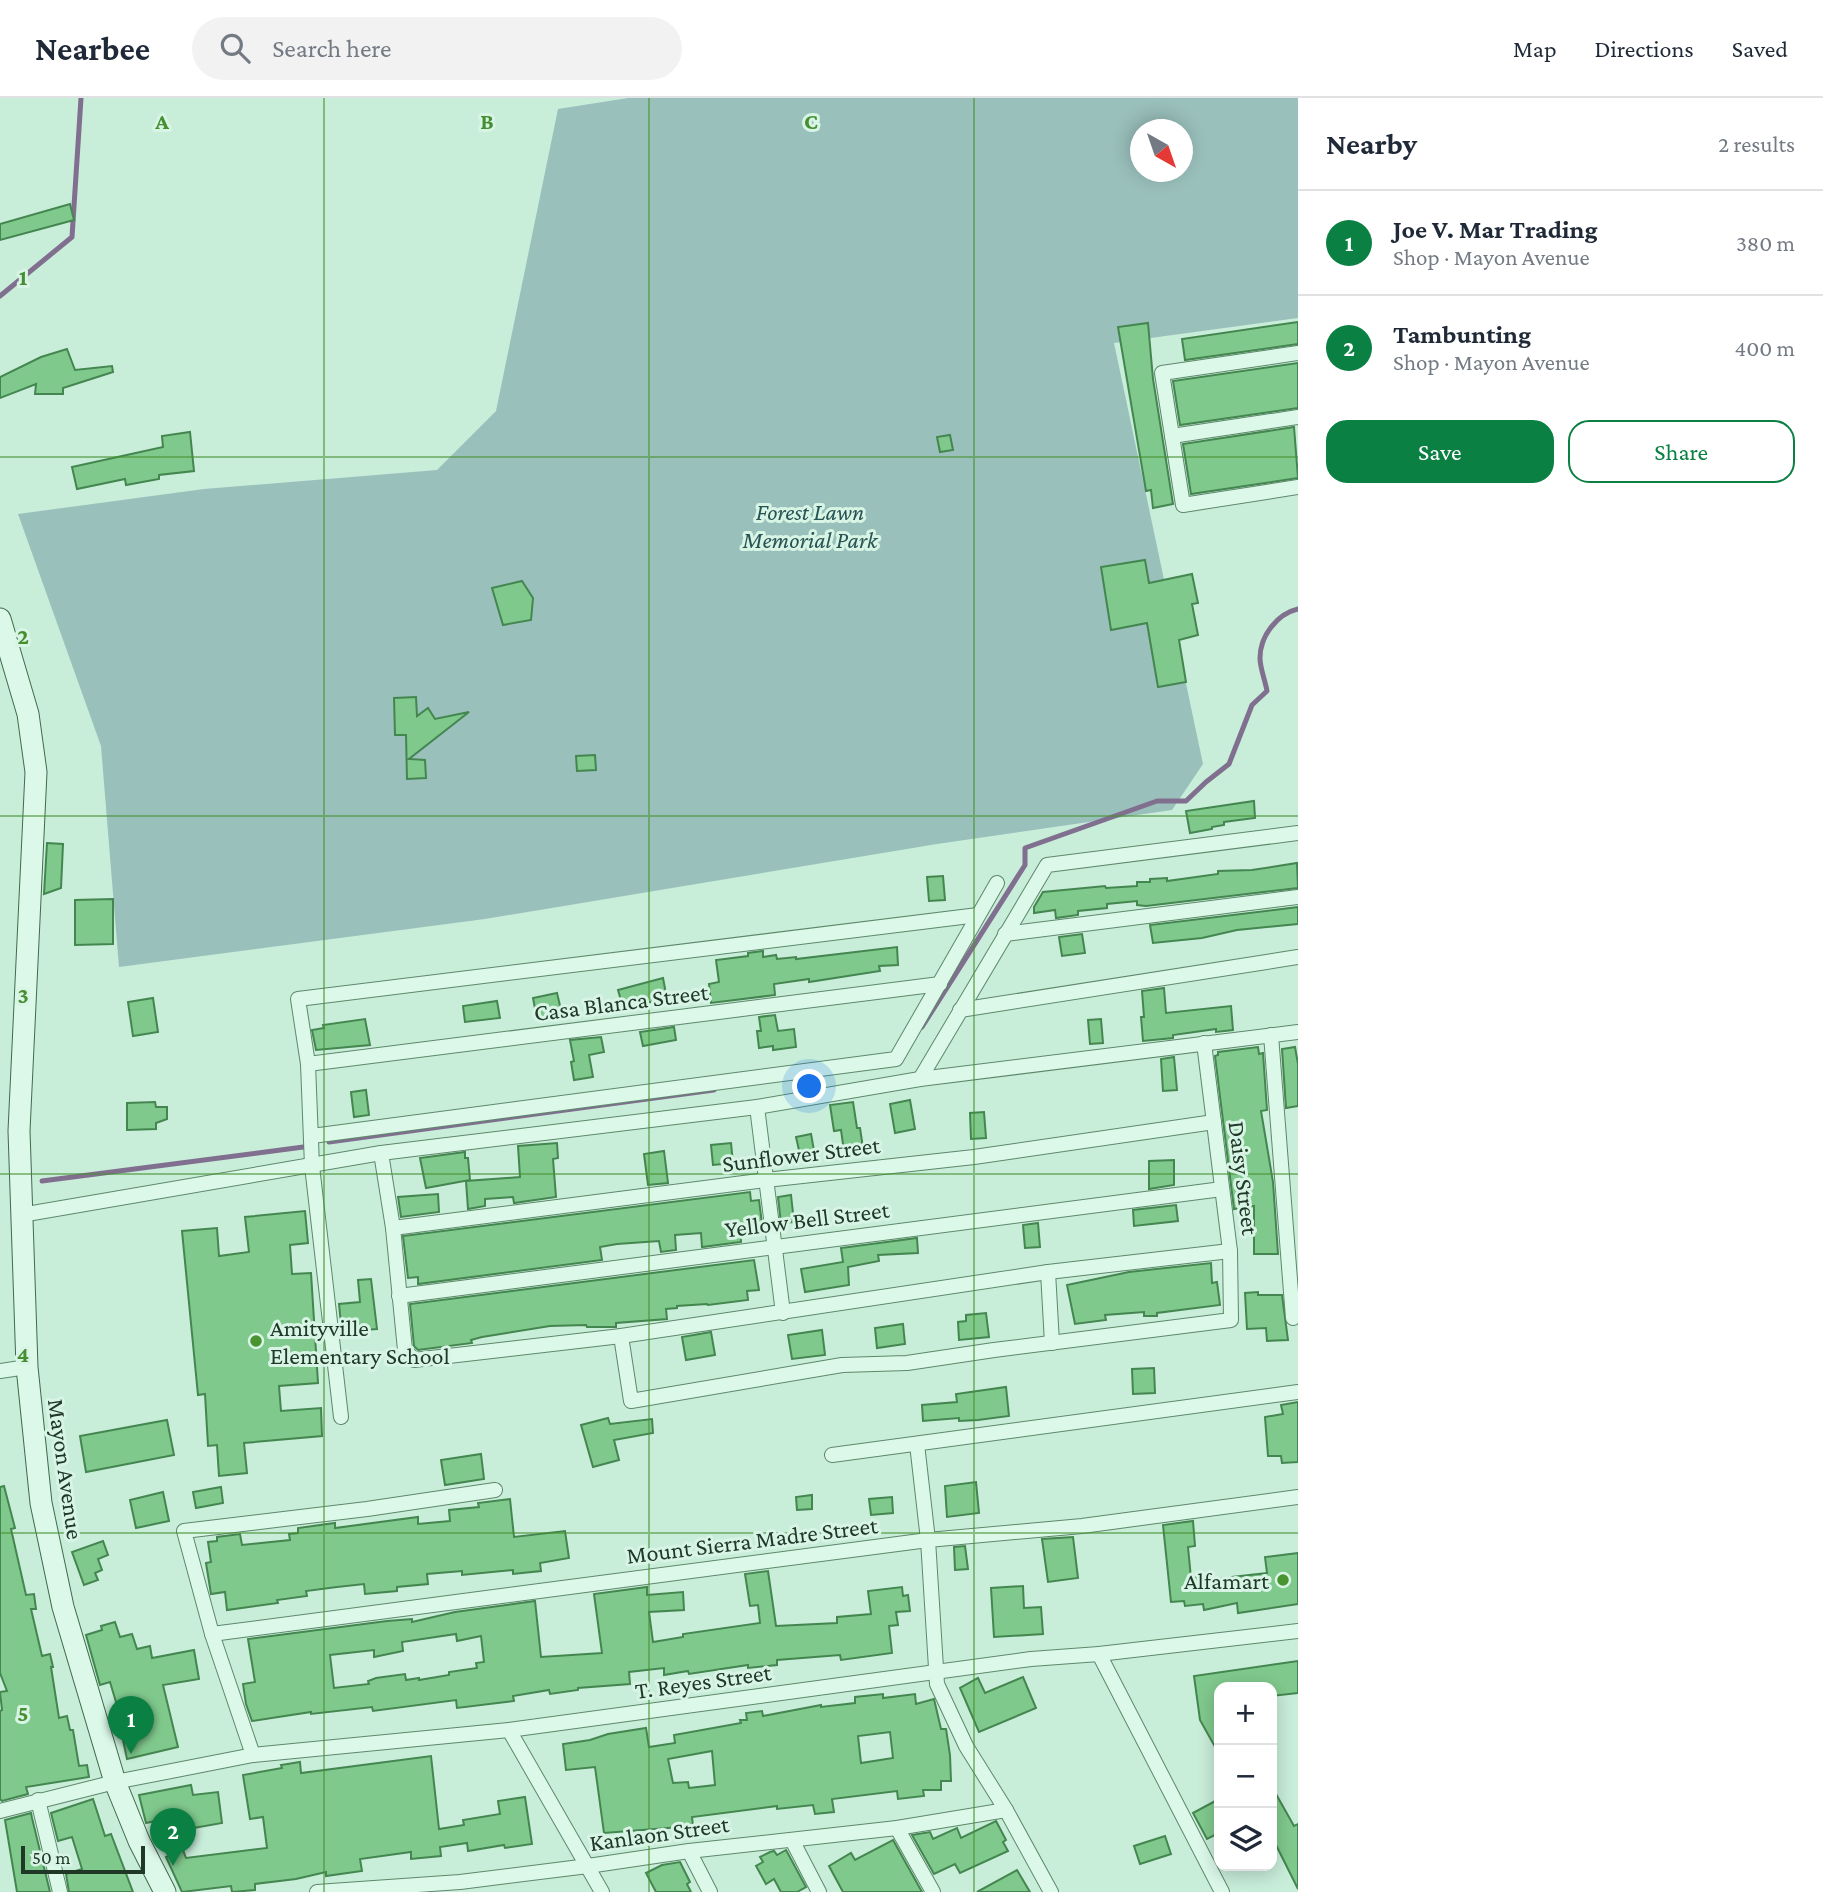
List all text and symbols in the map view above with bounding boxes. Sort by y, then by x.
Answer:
search box [192,17,682,80]
icon: search [216,29,254,67]
text: Nearbee [35,30,150,67]
text: Search here [272,34,391,63]
text: Map [1513,35,1557,62]
text: Directions [1595,35,1694,62]
text: Saved [1732,35,1788,62]
text: A [154,108,169,134]
text: B [480,108,494,134]
text: C [804,108,818,134]
north arrow [1130,119,1193,182]
text: Nearby [1326,127,1417,160]
text: 2 results [1718,131,1795,157]
text: Joe V. Mar Trading [1393,215,1598,244]
text: 1 [1345,230,1353,256]
text: 380 m [1736,230,1795,256]
text: Shop · Mayon Avenue [1393,244,1590,270]
text: 1 [19,264,28,290]
text: Tambunting [1393,320,1531,349]
text: 2 [1343,335,1355,361]
text: 400 m [1734,335,1795,361]
text: Shop · Mayon Avenue [1393,349,1590,375]
button: Save [1326,420,1554,483]
button: Share [1568,420,1795,483]
park label: Forest Lawn Memorial Park [742,498,879,553]
text: 2 [17,623,29,649]
street label: Casa Blanca Street [532,978,711,1026]
text: 3 [17,982,29,1008]
your location [792,1069,826,1103]
street label: Daisy Street [1224,1120,1265,1237]
street label: Sunflower Street [720,1131,883,1177]
street label: Yellow Bell Street [723,1195,892,1242]
place label: Amityville Elementary School [270,1314,450,1369]
marker: Amityville Elementary School [248,1333,264,1349]
text: 4 [17,1341,29,1367]
street label: Mayon Avenue [43,1397,89,1541]
street label: Mount Sierra Madre Street [625,1511,880,1569]
place label: Alfamart [1184,1567,1270,1594]
marker: Alfamart [1275,1572,1291,1588]
street label: T. Reyes Street [633,1658,774,1704]
map controls [1214,1682,1277,1871]
button: + [1214,1682,1277,1745]
pin: 1 [108,1696,154,1754]
text: 5 [17,1700,29,1726]
button: − [1214,1745,1277,1808]
pin: 2 [150,1808,196,1866]
button: layers [1214,1808,1277,1871]
street label: Kanlaon Street [588,1810,731,1856]
scale bar [21,1843,145,1875]
text: 50 m [32,1847,71,1868]

